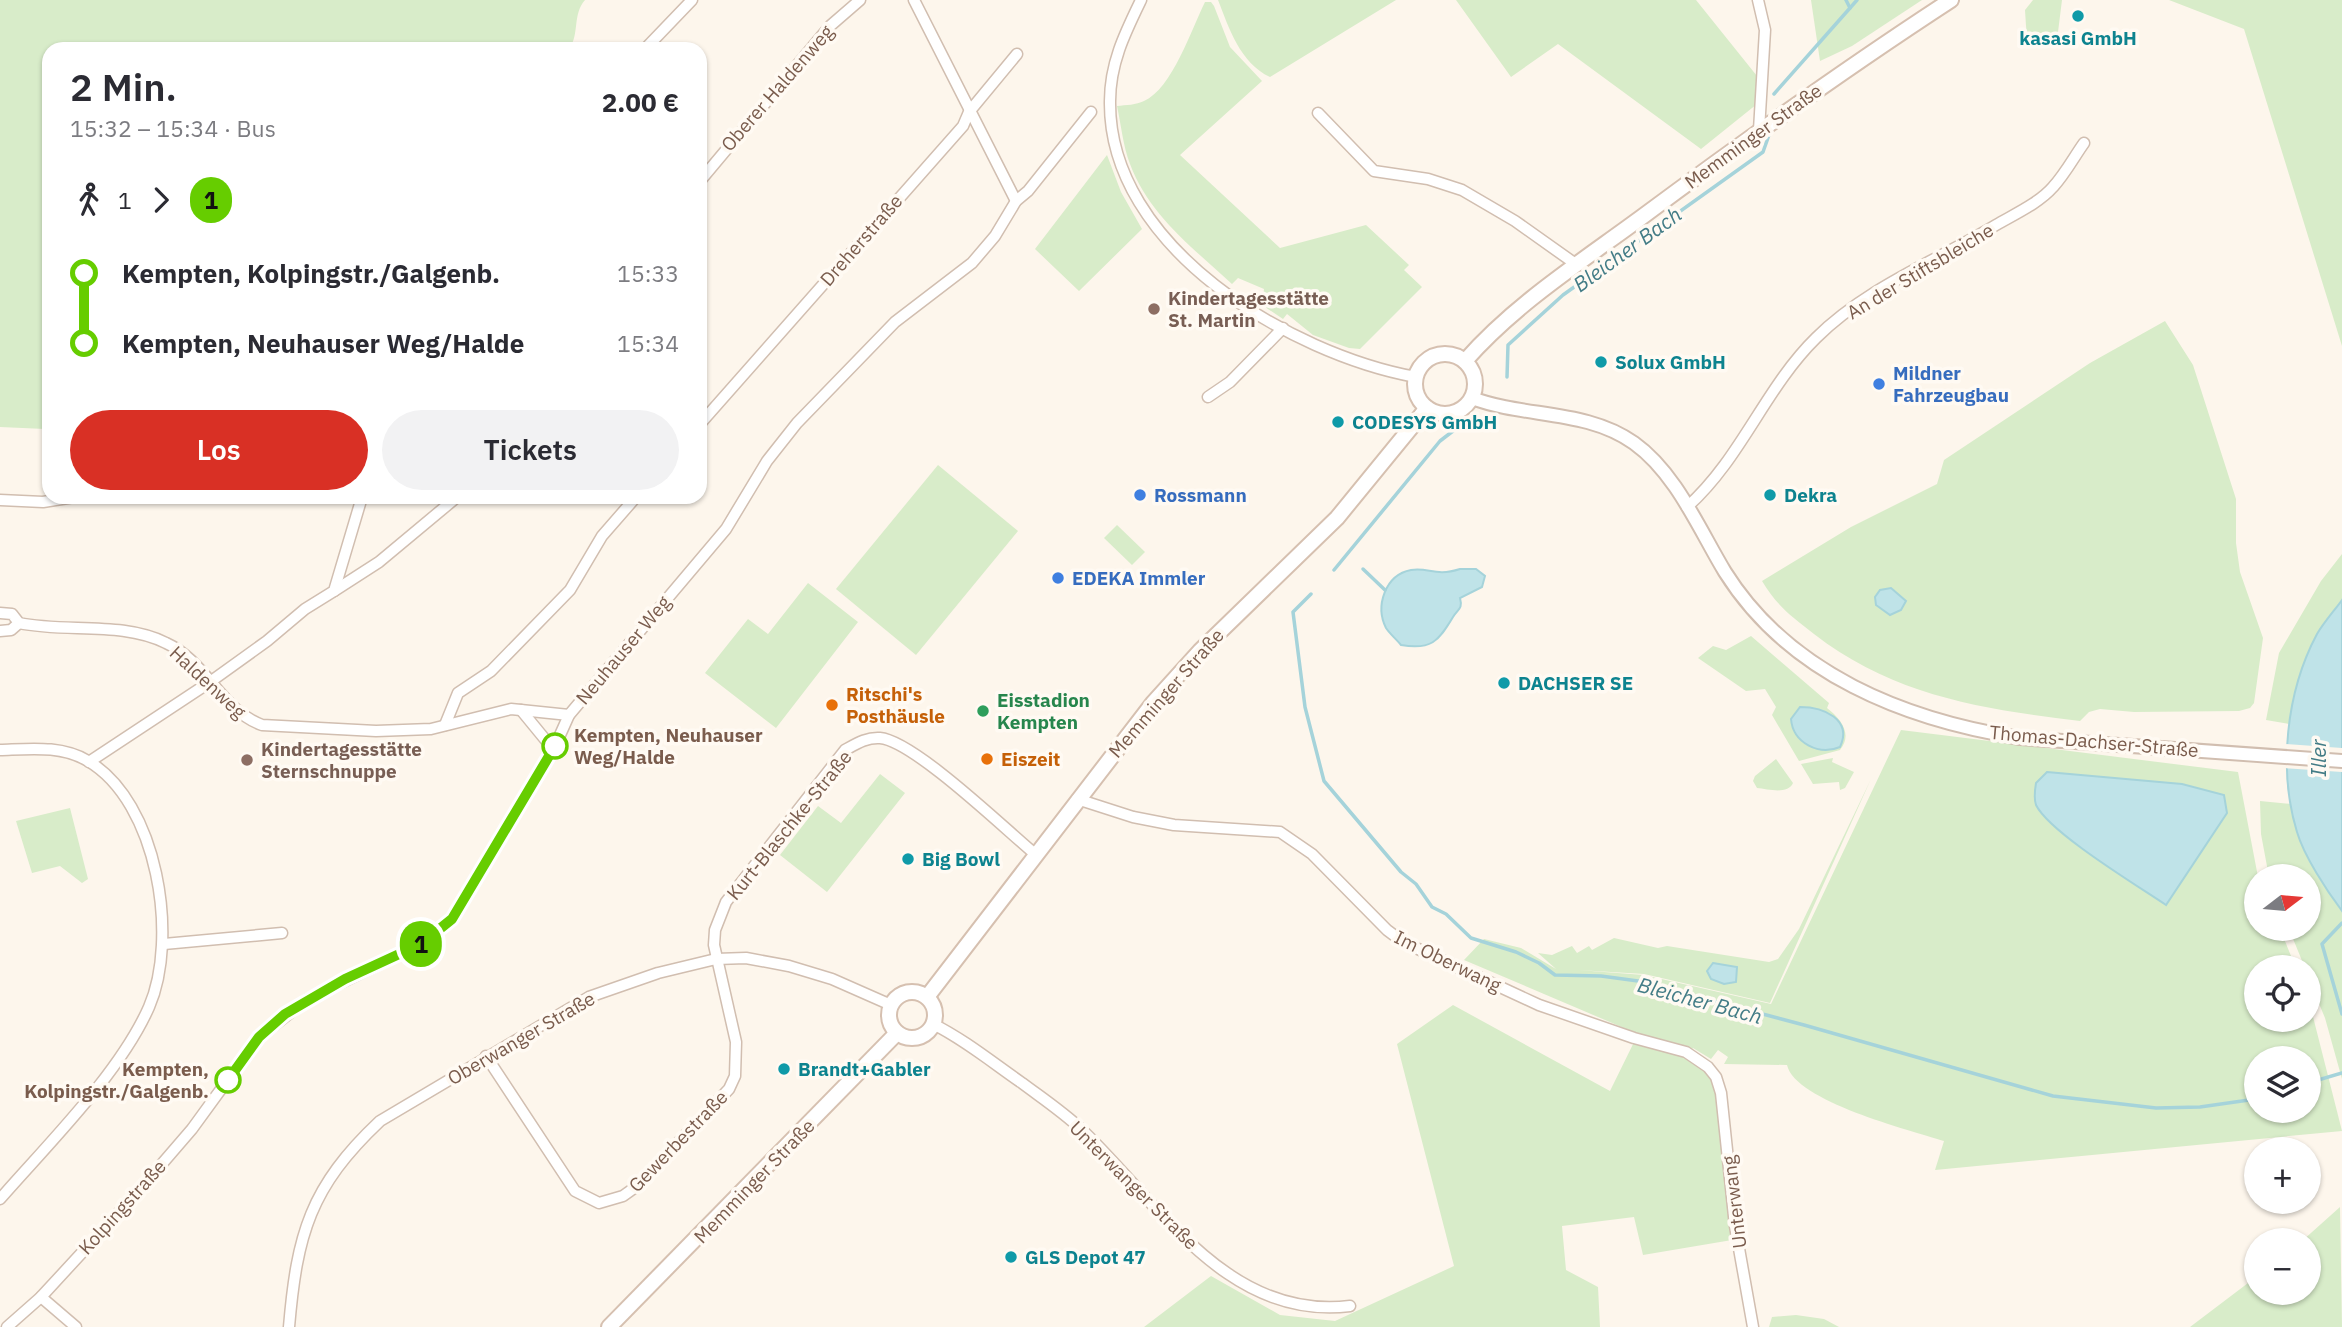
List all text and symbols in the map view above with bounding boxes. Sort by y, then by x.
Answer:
marker: kasasi GmbH [2070,8,2086,24]
street label: Oberer Haldenweg [716,20,838,156]
place label: kasasi GmbH [2019,26,2137,50]
text: 2 Min. [70,62,177,111]
street label: Memminger Straße [1680,78,1826,194]
text: 2.00 € [602,85,679,119]
text: 15:32 – 15:34 · Bus [70,113,276,143]
icon: walk [70,181,108,219]
icon: forward [142,181,180,219]
text: 1 [204,184,218,216]
text: 1 [118,185,132,215]
street label: Dreherstraße [815,189,907,291]
water label: Bleicher Bach [1567,200,1687,298]
street label: An der Stiftsbleiche [1842,218,1998,324]
text: Kempten, Kolpingstr./Galgenb. [122,256,500,290]
text: 15:33 [617,258,679,288]
place label: Kindertagesstätte St. Martin [1168,286,1329,332]
marker: Kindertagesstätte St. Martin [1146,301,1162,317]
text: Kempten, Neuhauser Weg/Halde [122,326,524,360]
text: 15:34 [617,328,679,358]
place label: Solux GmbH [1615,350,1726,374]
marker: Solux GmbH [1593,354,1609,370]
place label: Mildner Fahrzeugbau [1893,361,2009,407]
marker: Mildner Fahrzeugbau [1871,376,1887,392]
button: Los [70,410,368,490]
button: Tickets [382,410,679,490]
place label: CODESYS GmbH [1352,410,1497,434]
marker: CODESYS GmbH [1330,414,1346,430]
place label: Rossmann [1154,483,1247,507]
place label: Dekra [1784,483,1837,507]
marker: Rossmann [1132,487,1148,503]
marker: Dekra [1762,487,1778,503]
place label: EDEKA Immler [1072,566,1206,590]
marker: EDEKA Immler [1050,570,1066,586]
street label: Neuhauser Weg [571,591,675,709]
street label: Memminger Straße [1103,623,1229,763]
street label: Haldenweg [165,641,251,723]
place label: DACHSER SE [1518,671,1633,695]
marker: DACHSER SE [1496,675,1512,691]
place label: Ritschi's Posthäusle [846,682,945,728]
place label: Eisstadion Kempten [997,688,1090,734]
marker: Ritschi's Posthäusle [824,697,840,713]
marker: Eisstadion Kempten [975,703,991,719]
street label: Thomas-Dachser-Straße [1988,720,2200,762]
place label: Kempten, Neuhauser Weg/Halde [574,723,763,769]
marker: Kempten, Neuhauser Weg/Halde [542,733,568,759]
place label: Kindertagesstätte Sternschnuppe [261,737,422,783]
water label: Iller [2304,738,2332,777]
street label: Kurt-Blaschke-Straße [721,745,857,905]
place label: Eiszeit [1001,747,1060,771]
marker: Eiszeit [979,751,995,767]
marker: Kindertagesstätte Sternschnuppe [239,752,255,768]
place label: Big Bowl [922,847,1000,871]
marker: Big Bowl [900,851,916,867]
north arrow [2244,864,2320,942]
map controls [2244,864,2321,1305]
line badge: 1 [398,921,444,967]
street label: Im Oberwang [1391,925,1505,997]
text: 1 [414,928,428,960]
button: locate [2244,955,2321,1032]
water label: Bleicher Bach [1635,970,1765,1030]
street label: Oberwanger Straße [443,986,599,1090]
button: layers [2244,1046,2321,1123]
place label: Kempten, Kolpingstr./Galgenb. [24,1057,209,1103]
place label: Brandt+Gabler [798,1057,931,1081]
marker: Brandt+Gabler [776,1061,792,1077]
marker: Kempten, Kolpingstr./Galgenb. [215,1067,241,1093]
street label: Gewerbestraße [623,1085,733,1197]
street label: Memminger Straße [688,1114,820,1248]
street label: Unterwanger Straße [1065,1116,1203,1254]
button: + [2244,1137,2321,1214]
street label: Unterwang [1716,1154,1752,1250]
street label: Kolpingstraße [73,1155,171,1259]
button: − [2244,1228,2321,1305]
place label: GLS Depot 47 [1025,1245,1146,1269]
marker: GLS Depot 47 [1003,1249,1019,1265]

